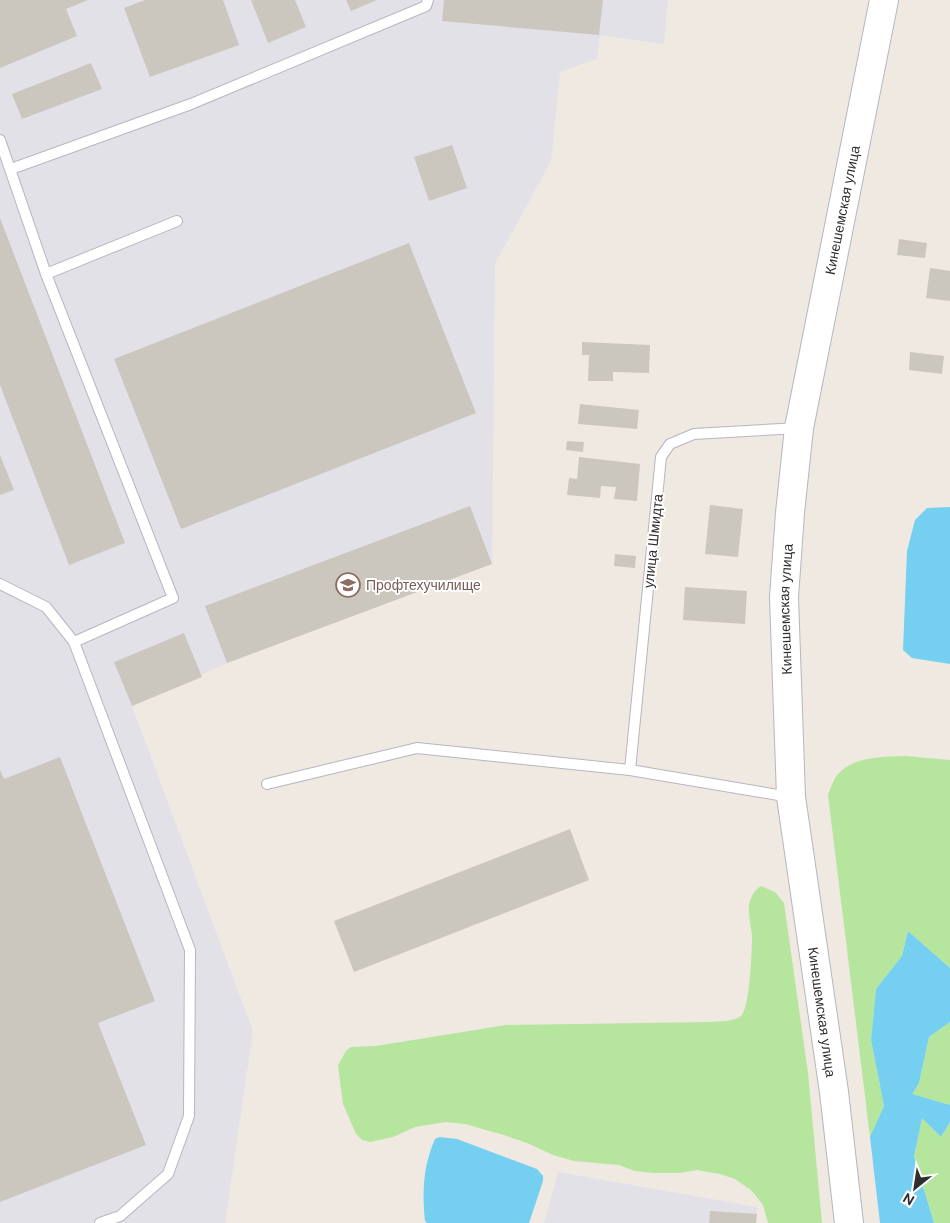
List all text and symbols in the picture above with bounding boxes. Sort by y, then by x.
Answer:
street label: Кинешемская улица [821,144,864,276]
street label: улица Шмидта [639,493,667,589]
street label: Кинешемская улица [775,543,797,675]
school or university icon: Профтехучилище [335,572,361,598]
place label: Профтехучилище [366,576,481,594]
street label: Кинешемская улица [804,946,840,1078]
north arrow [890,1163,940,1213]
text: N [900,1189,917,1210]

